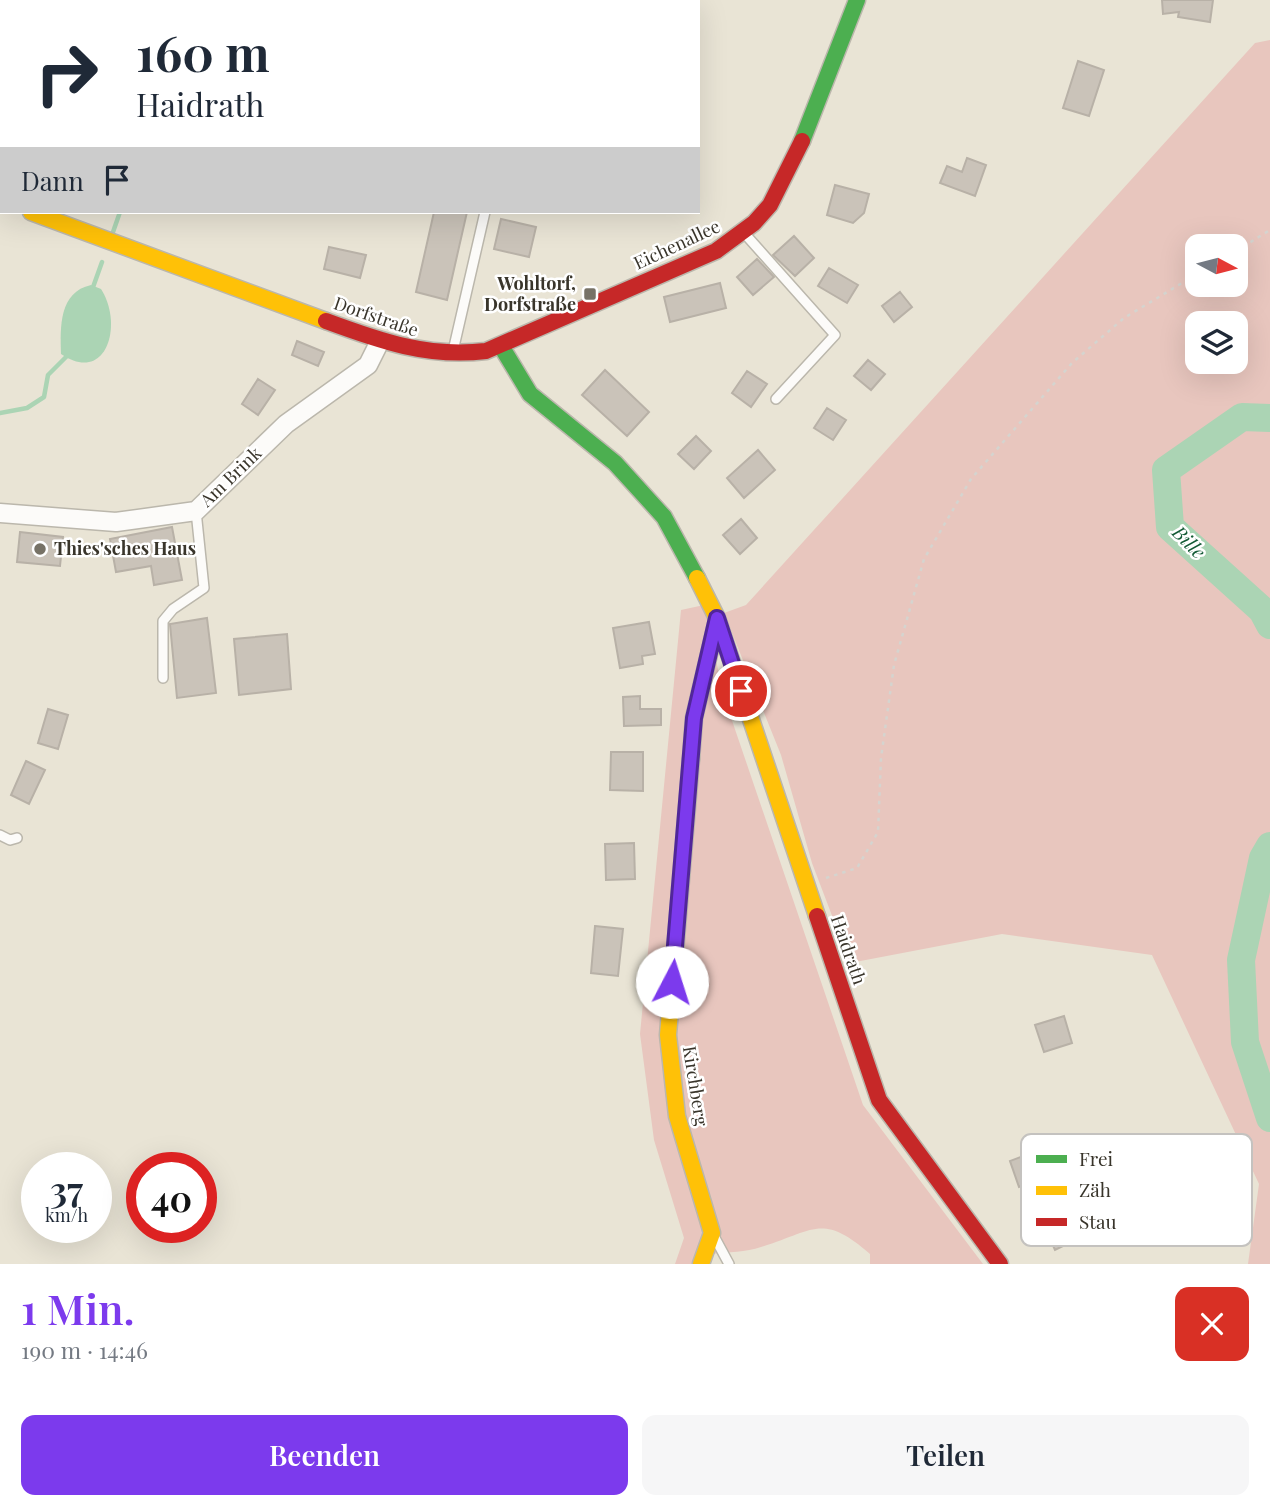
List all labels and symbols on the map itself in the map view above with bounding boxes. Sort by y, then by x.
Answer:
street label: Eichenallee [629,214,724,275]
north arrow [1185,234,1248,298]
place label: Wohltorf, Dorfstraße [484,271,576,316]
marker: Wohltorf, Dorfstraße [582,286,598,302]
street label: Dorfstraße [331,290,422,342]
street label: Am Brink [194,441,266,512]
water label: Bille [1167,518,1212,563]
place label: Thies'sches Haus [54,536,196,560]
marker: Thies'sches Haus [32,541,48,557]
pin [711,661,771,721]
street label: Haidrath [826,912,872,988]
position arrow [635,945,709,1019]
street label: Kirchberg [678,1044,714,1128]
legend [1021,1134,1252,1246]
text: Frei [1079,1145,1114,1171]
speed limit sign: 40 [126,1152,217,1243]
text: Zäh [1079,1176,1111,1202]
text: Stau [1079,1208,1117,1234]

